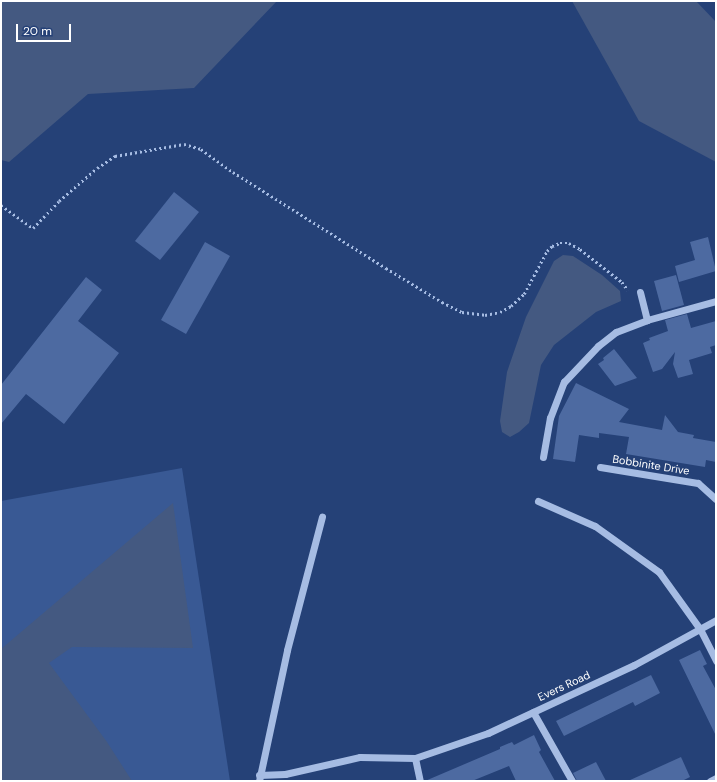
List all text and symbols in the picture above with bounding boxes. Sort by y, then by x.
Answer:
scale bar [18,16,73,42]
text: 20 m [23,23,52,39]
street label: Bobbinite Drive [611,452,691,478]
street label: Evers Road [536,668,592,704]

